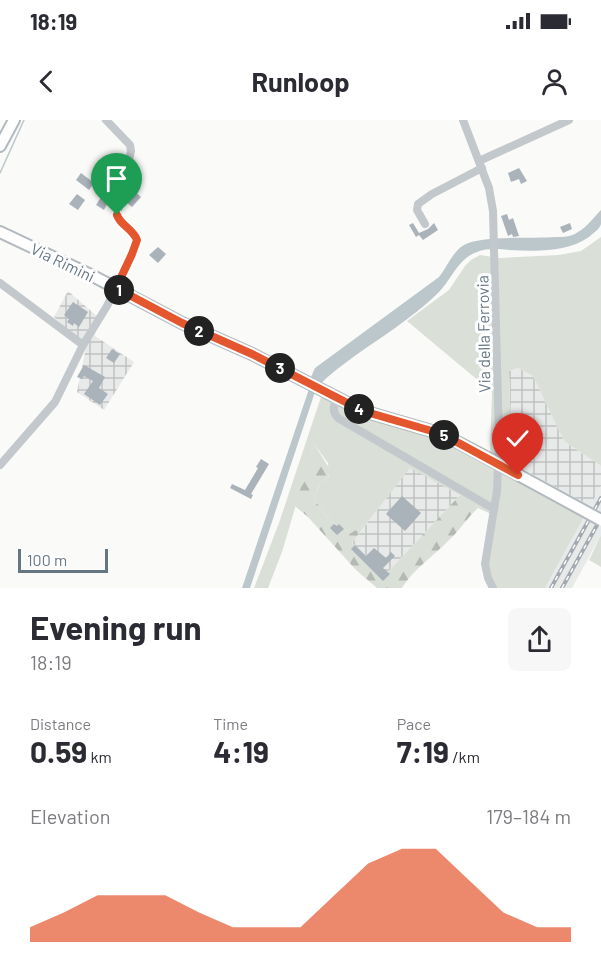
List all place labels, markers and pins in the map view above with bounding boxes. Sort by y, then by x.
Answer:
pin [91,153,142,215]
pin: 1 [104,275,134,305]
pin: 2 [184,316,214,346]
pin: 3 [265,353,295,383]
pin: 4 [344,394,374,424]
pin [492,413,543,475]
pin: 5 [429,420,459,450]

